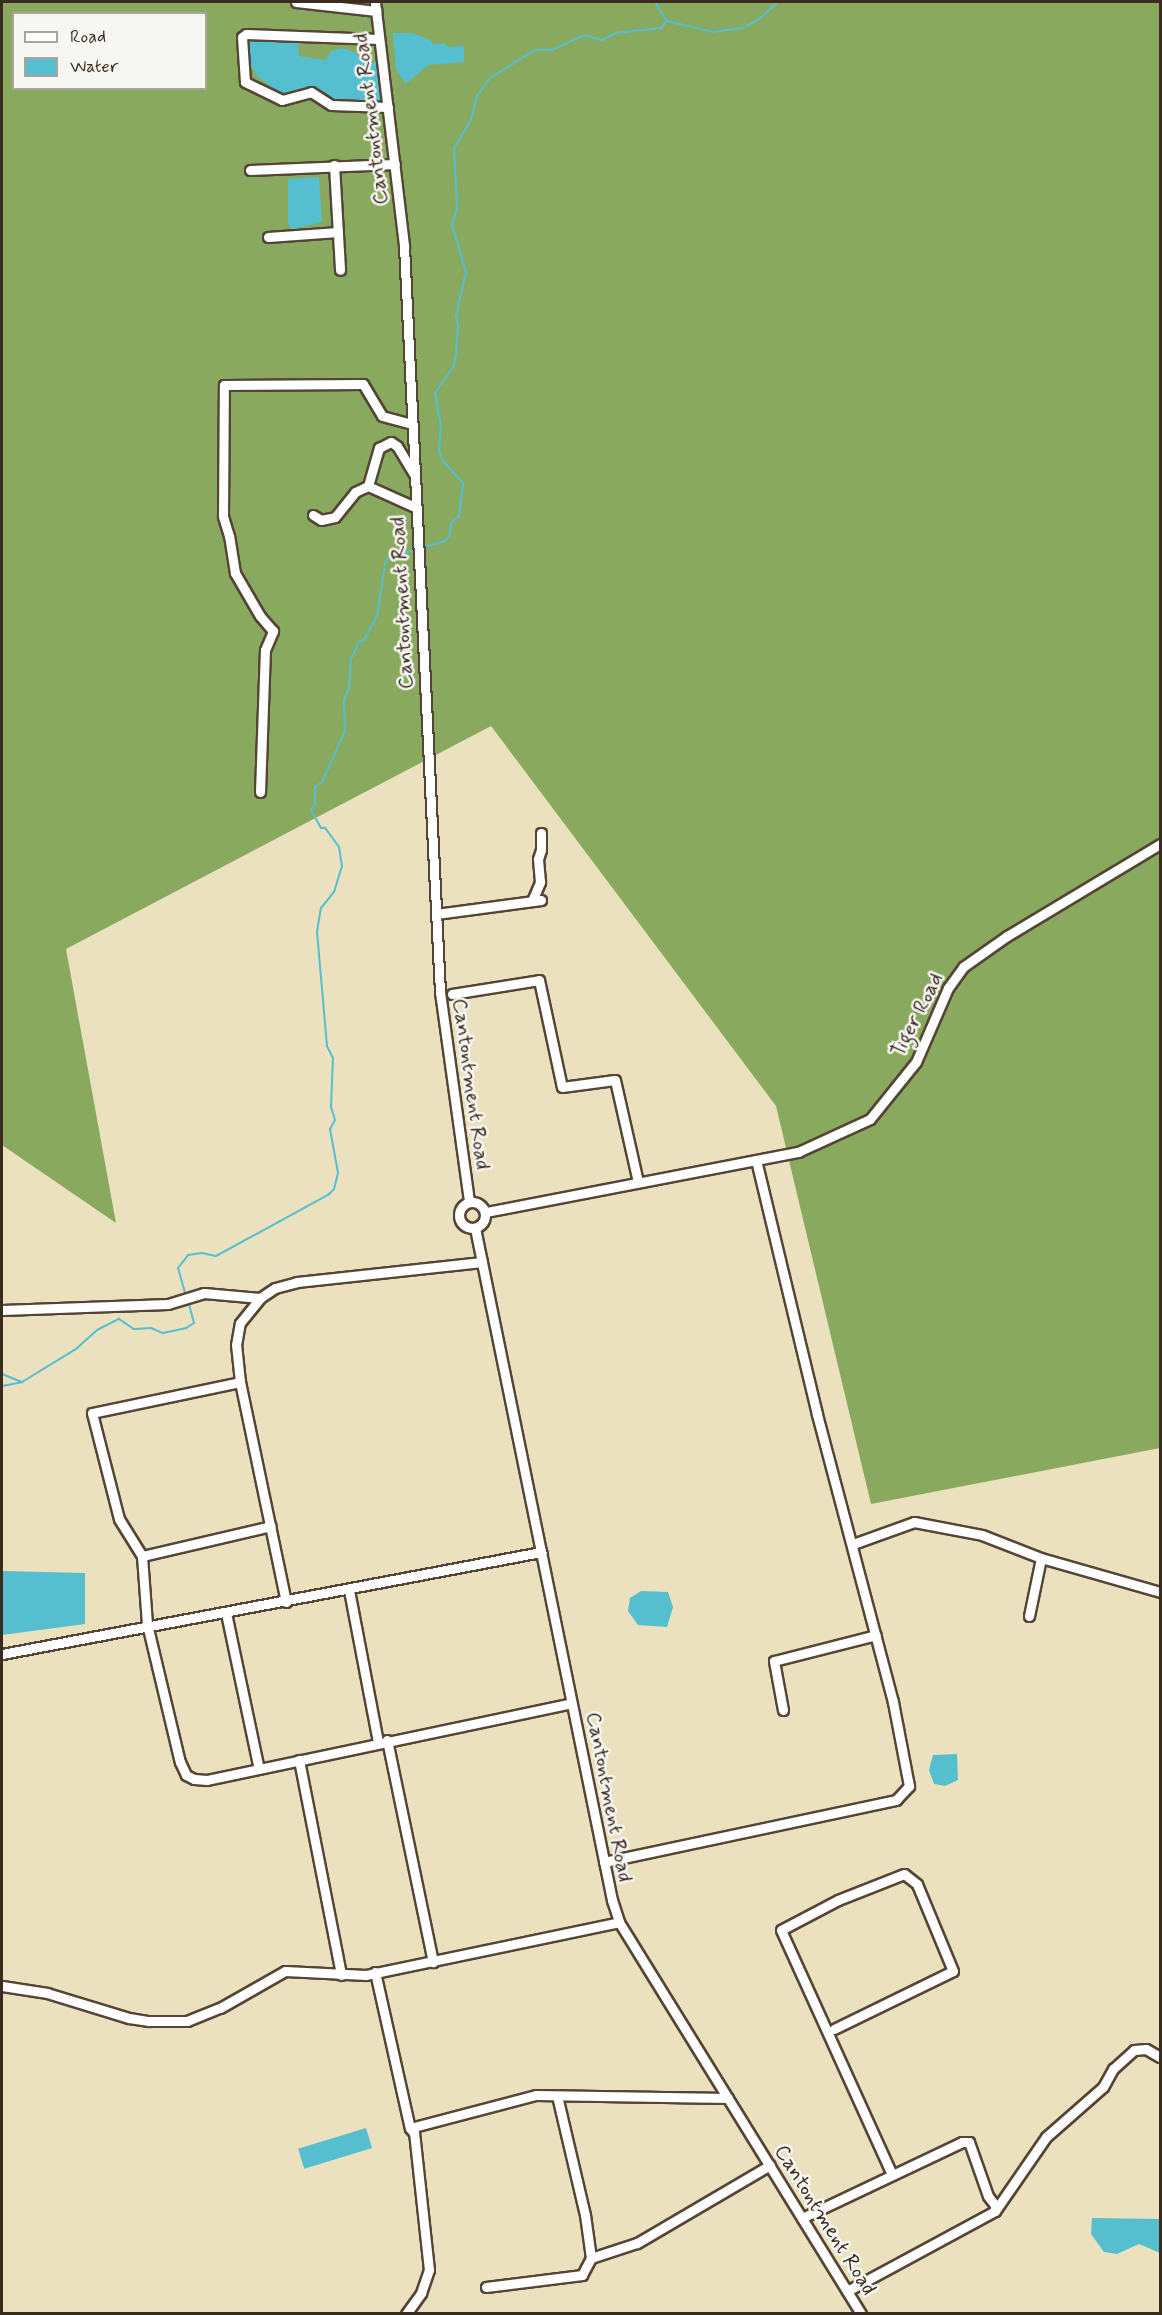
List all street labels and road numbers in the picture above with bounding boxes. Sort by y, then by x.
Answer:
street label: Cantontment Road [348,32,394,206]
street label: Cantontment Road [385,517,419,689]
street label: Tiger Road [885,969,949,1061]
street label: Cantontment Road [447,997,495,1171]
street label: Cantontment Road [580,1711,638,1883]
street label: Cantontment Road [769,2141,881,2299]

